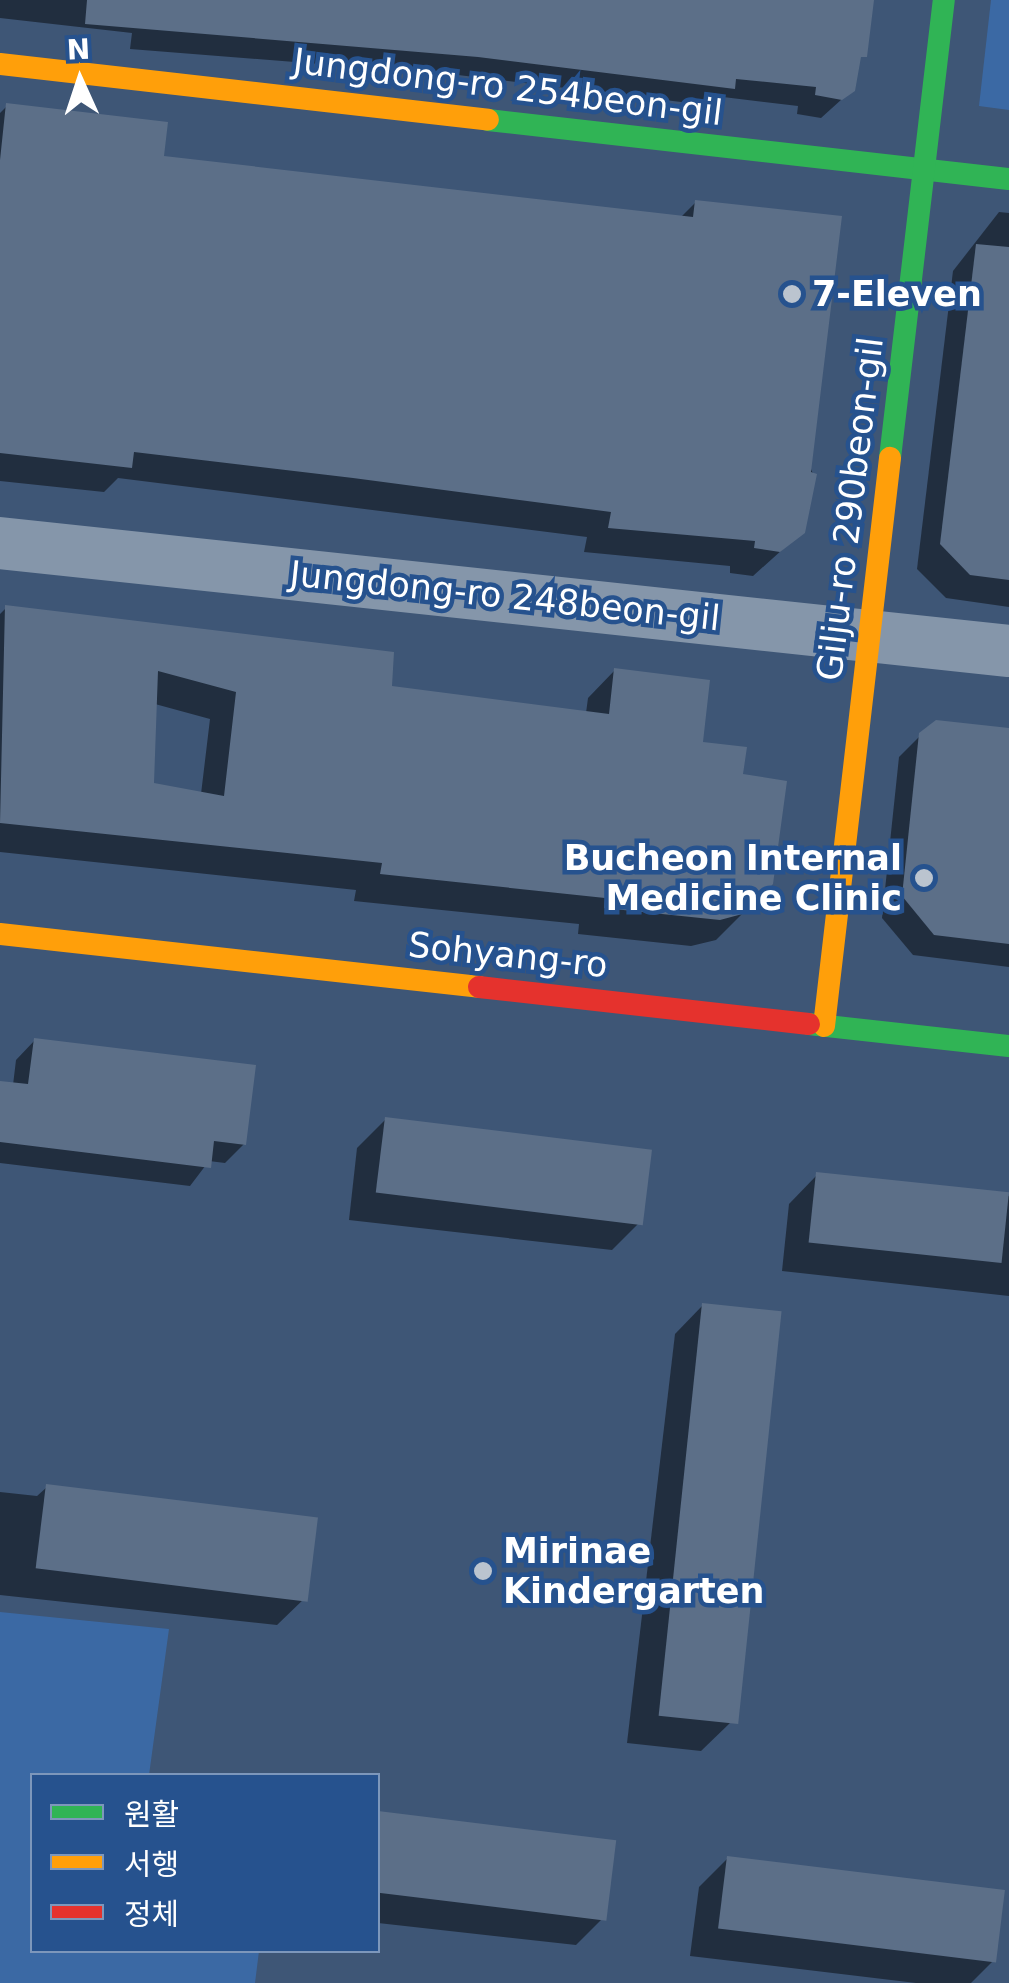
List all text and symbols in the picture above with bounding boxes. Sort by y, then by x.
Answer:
north arrow [30,30,130,130]
text: N [66,32,91,67]
street label: Jungdong-ro 254beon-gil [291,40,725,134]
place label: 7-Eleven [812,273,982,315]
marker: 7-Eleven [781,283,803,305]
street label: Gilju-ro 290beon-gil [808,335,892,683]
street label: Jungdong-ro 248beon-gil [288,553,722,639]
place label: Bucheon Internal Medicine Clinic [564,837,902,919]
marker: Bucheon Internal Medicine Clinic [911,865,937,891]
street label: Sohyang-ro [406,924,610,986]
place label: Mirinae Kindergarten [503,1530,764,1612]
marker: Mirinae Kindergarten [472,1560,494,1582]
legend [30,1773,380,1953]
text: 원활 [124,1797,179,1832]
text: 서행 [124,1847,179,1882]
text: 정체 [124,1897,179,1932]

